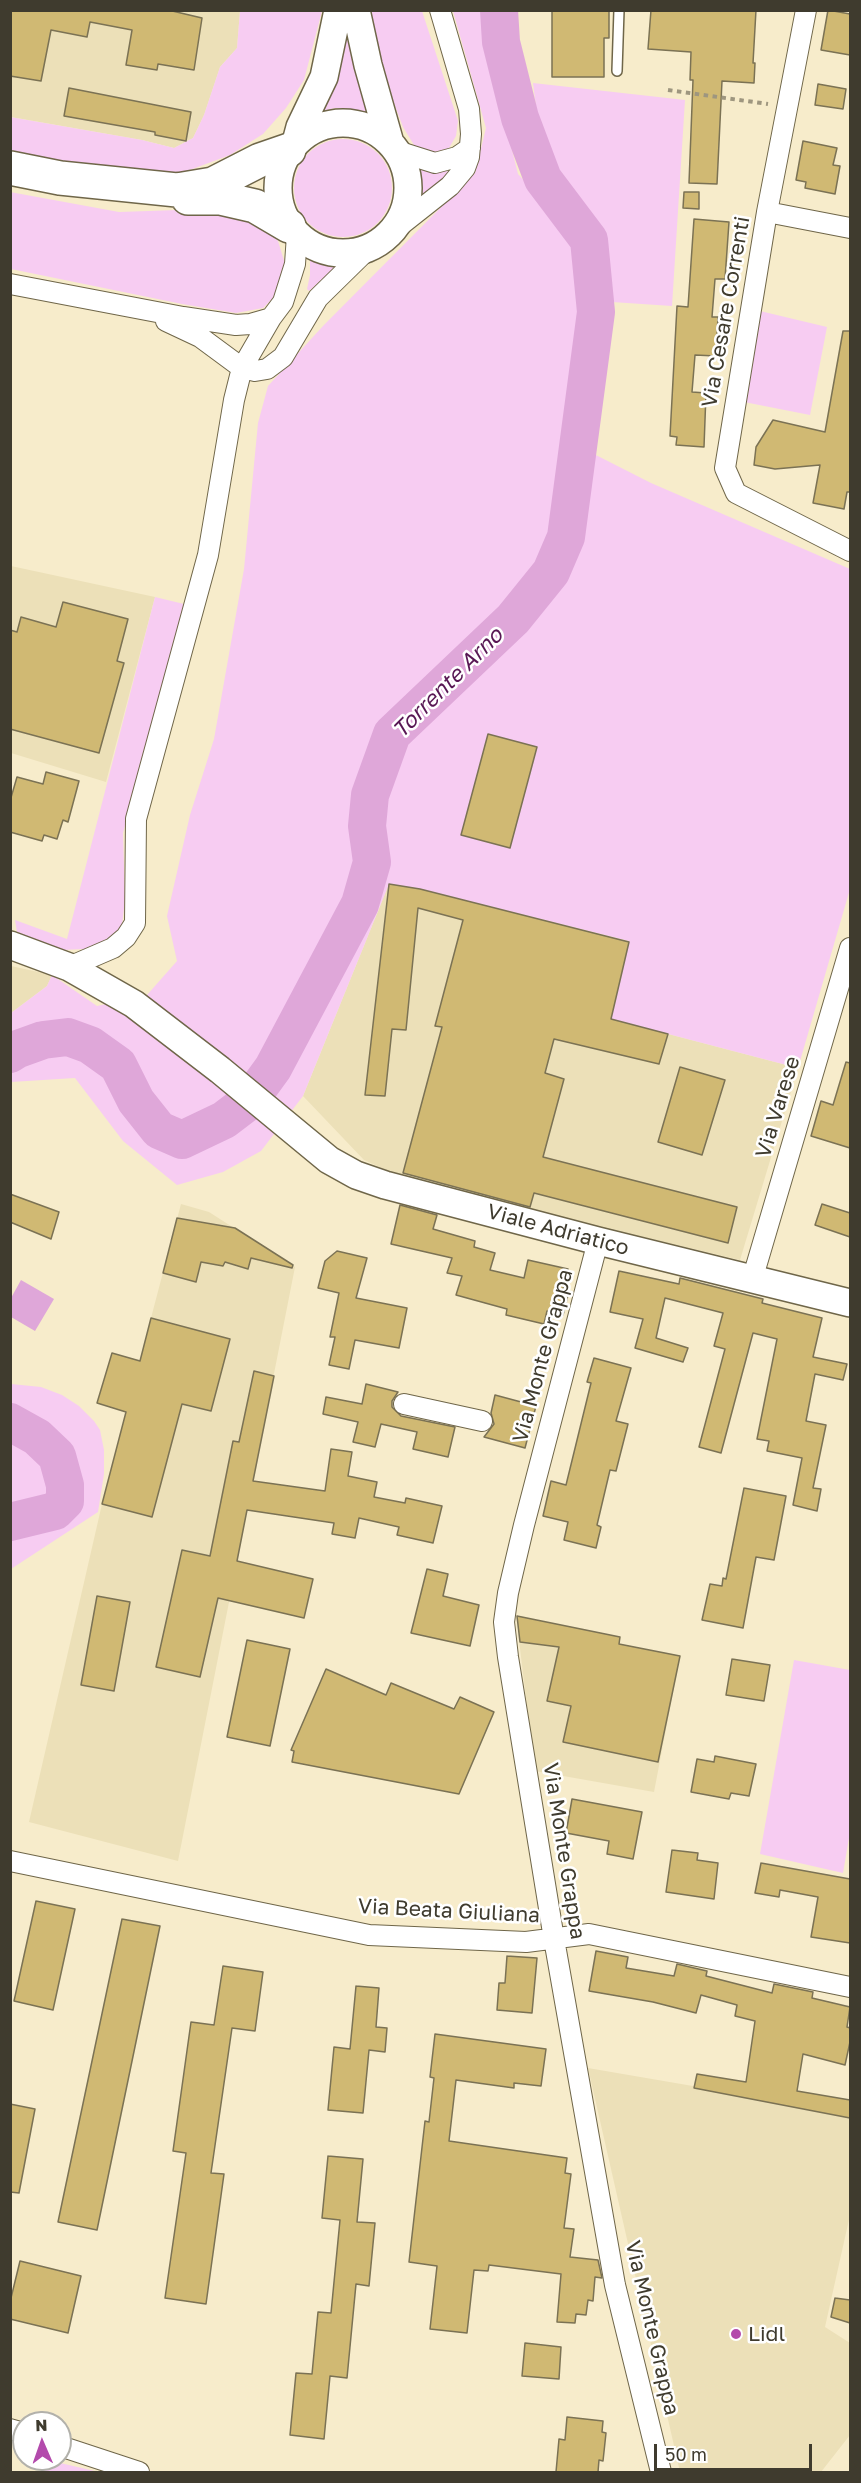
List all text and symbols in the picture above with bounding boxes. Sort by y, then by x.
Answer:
street label: Via Cesare Correnti [697,214,755,410]
water label: Torrente Arno [387,622,509,744]
street label: Via Varese [751,1053,805,1161]
street label: Viale Adriatico [484,1199,632,1261]
street label: Via Monte Grappa [508,1267,578,1445]
street label: Via Monte Grappa [538,1761,590,1941]
street label: Via Beata Giuliana [357,1894,541,1928]
street label: Via Monte Grappa [620,2238,684,2418]
place label: Lidl [748,2321,785,2347]
marker: Lidl [729,2327,743,2341]
north arrow [12,2411,72,2471]
text: N [35,2415,48,2435]
scale bar [657,2432,814,2470]
text: 50 m [665,2443,707,2465]

